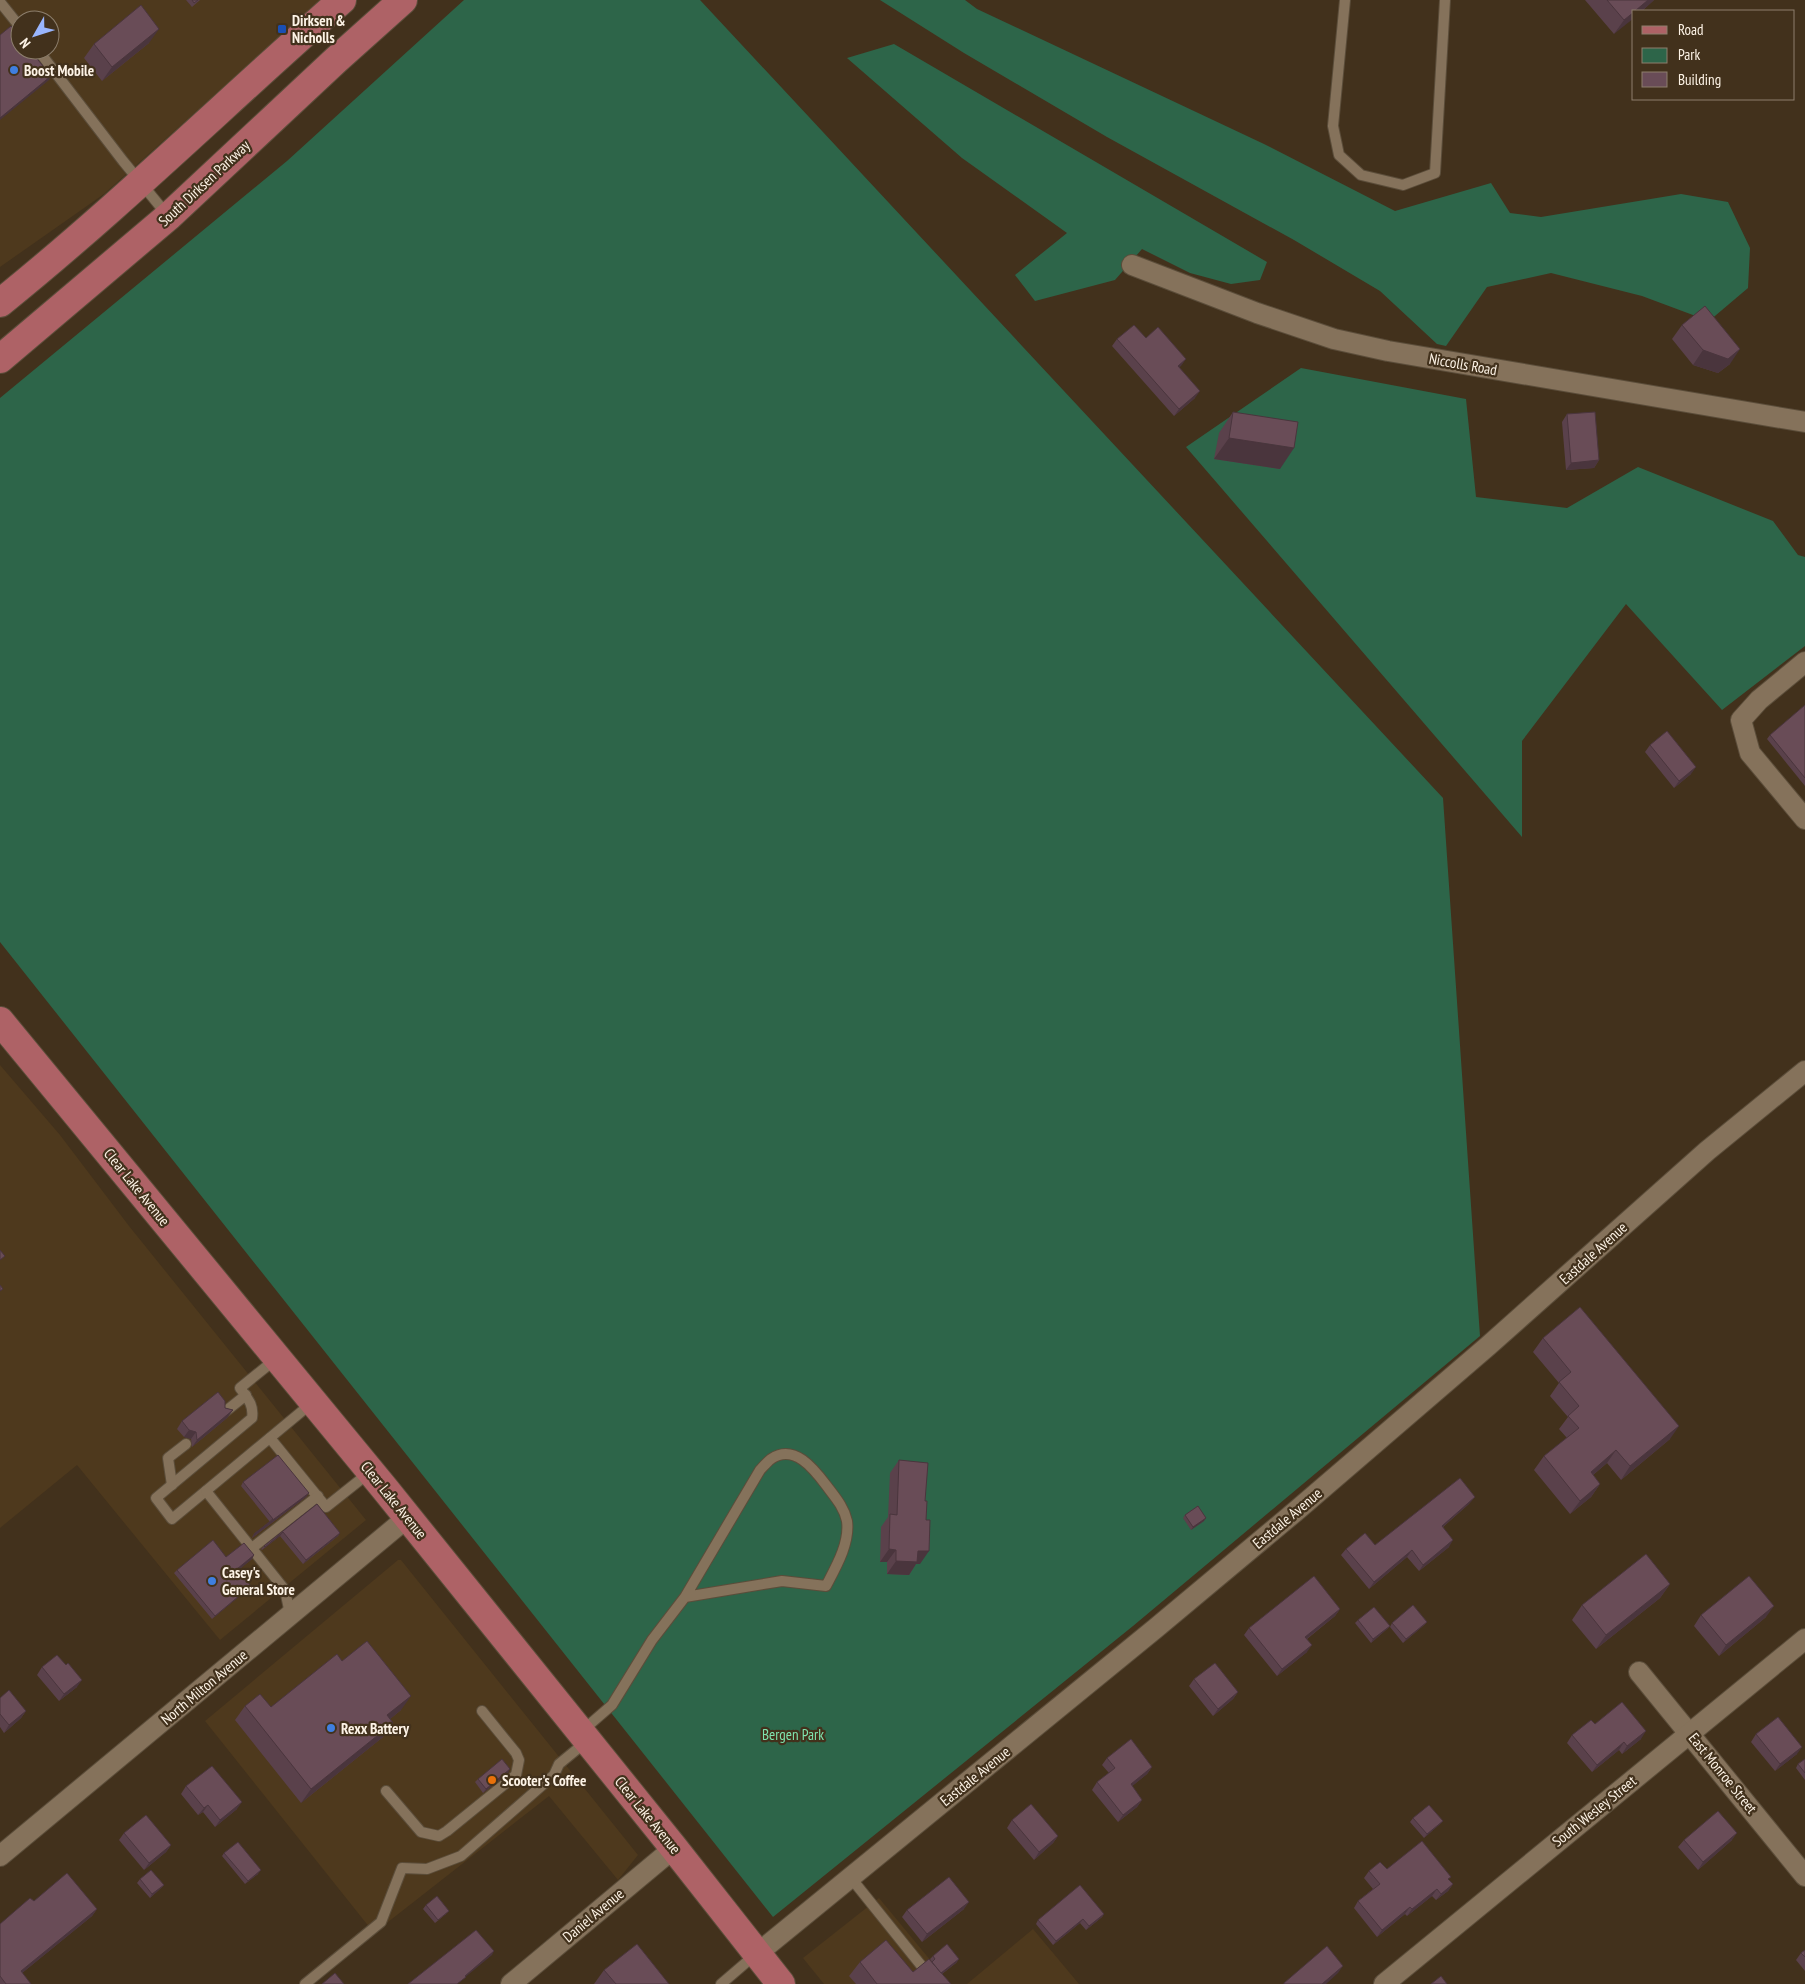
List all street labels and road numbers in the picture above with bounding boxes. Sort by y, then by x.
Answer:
street label: South Dirksen Parkway [154,136,254,230]
street label: Niccolls Road [1427,349,1499,379]
street label: Clear Lake Avenue [100,1144,174,1230]
street label: Eastdale Avenue [1555,1218,1631,1288]
street label: Clear Lake Avenue [357,1457,431,1543]
street label: Eastdale Avenue [1249,1484,1325,1552]
street label: North Milton Avenue [157,1645,251,1729]
street label: East Monroe Street [1685,1729,1761,1817]
street label: Eastdale Avenue [936,1742,1014,1810]
street label: South Wesley Street [1548,1771,1640,1851]
street label: Clear Lake Avenue [611,1772,685,1858]
street label: Daniel Avenue [559,1884,627,1946]

